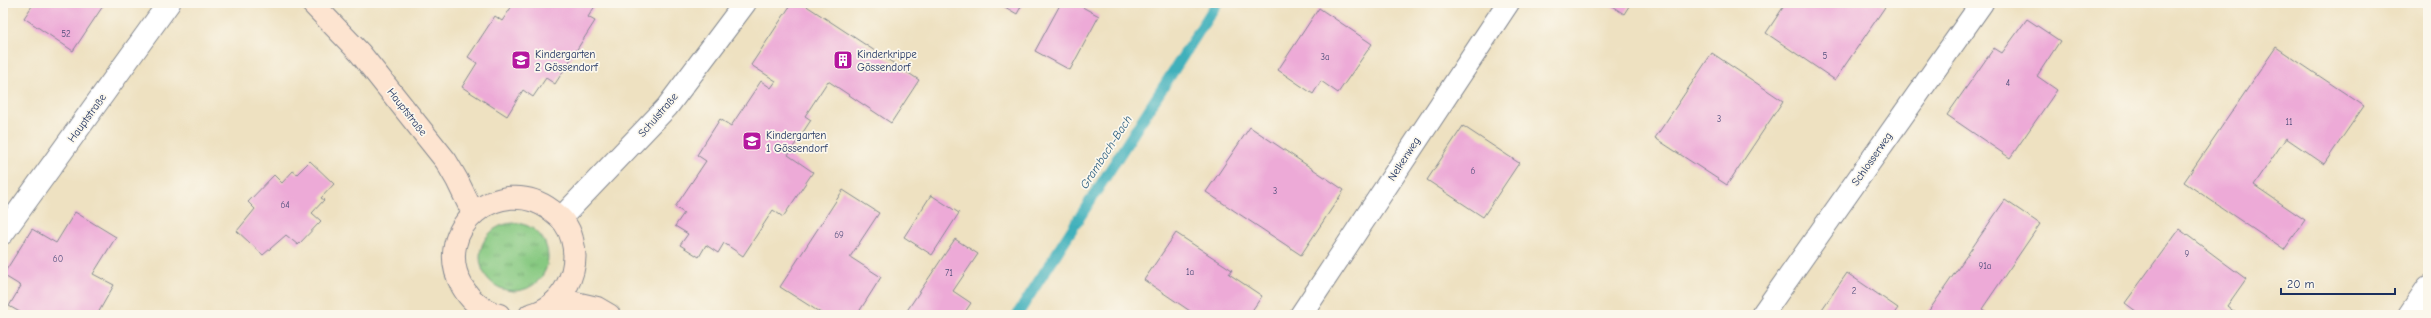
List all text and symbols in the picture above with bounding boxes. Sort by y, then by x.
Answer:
house number: 52 [61,29,71,39]
place label: Kindergarten 2 Gössendorf [535,48,599,74]
place label: Kinderkrippe Gössendorf [857,48,917,74]
school or university icon: Kindergarten 2 Gössendorf [510,49,532,71]
building icon: Kinderkrippe Gössendorf [832,49,854,71]
house number: 5 [1823,51,1828,61]
house number: 3a [1320,52,1330,62]
house number: 4 [2006,78,2010,88]
street label: Hauptstraße [384,86,430,139]
street label: Schulstraße [635,90,681,140]
street label: Hauptstraße [65,91,109,145]
water label: Grambach-Bach [1077,113,1135,191]
house number: 3 [1717,114,1721,124]
house number: 11 [2285,117,2293,127]
place label: Kindergarten 1 Gössendorf [766,129,828,155]
school or university icon: Kindergarten 1 Gössendorf [741,130,763,152]
street label: Schlosserweg [1849,130,1895,188]
street label: Nelkenweg [1385,135,1423,183]
house number: 6 [1471,166,1476,176]
house number: 3 [1273,186,1277,196]
house number: 64 [280,200,290,210]
house number: 69 [834,230,844,240]
house number: 9 [2185,249,2190,259]
house number: 60 [53,254,63,264]
house number: 91a [1979,261,1992,271]
house number: 1a [1186,267,1194,277]
house number: 71 [945,268,953,278]
scale bar [2281,270,2395,296]
text: 20 m [2287,277,2315,291]
house number: 2 [1852,286,1857,296]

